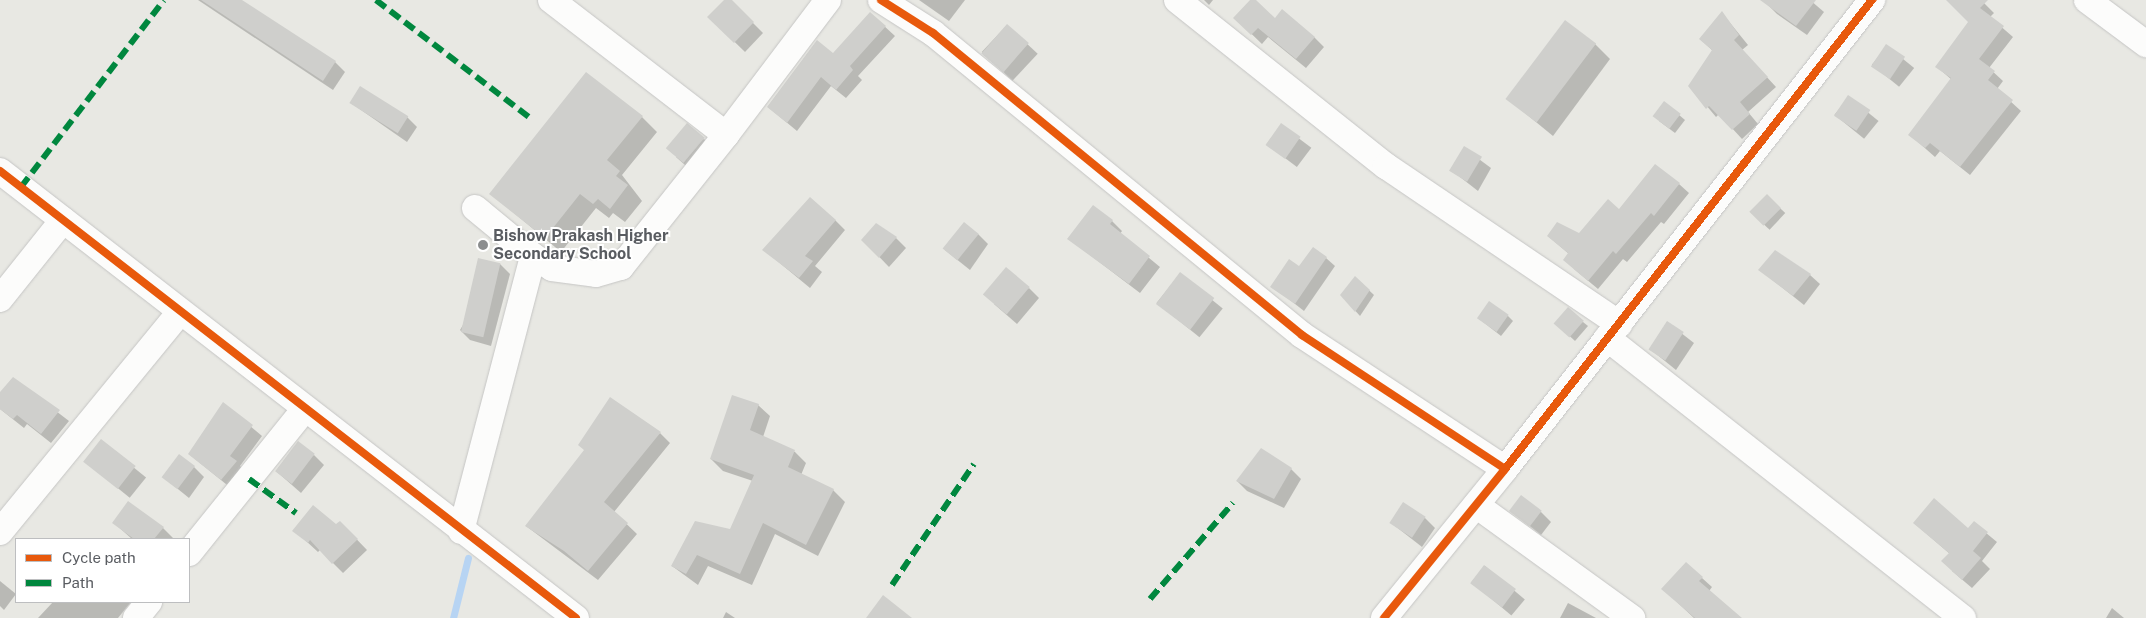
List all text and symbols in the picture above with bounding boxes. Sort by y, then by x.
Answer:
place label: Bishow Prakash Higher Secondary School [493,226,669,264]
marker: Bishow Prakash Higher Secondary School [477,239,489,251]
legend [15,538,190,603]
text: Cycle path [62,549,136,566]
text: Path [62,574,94,591]

